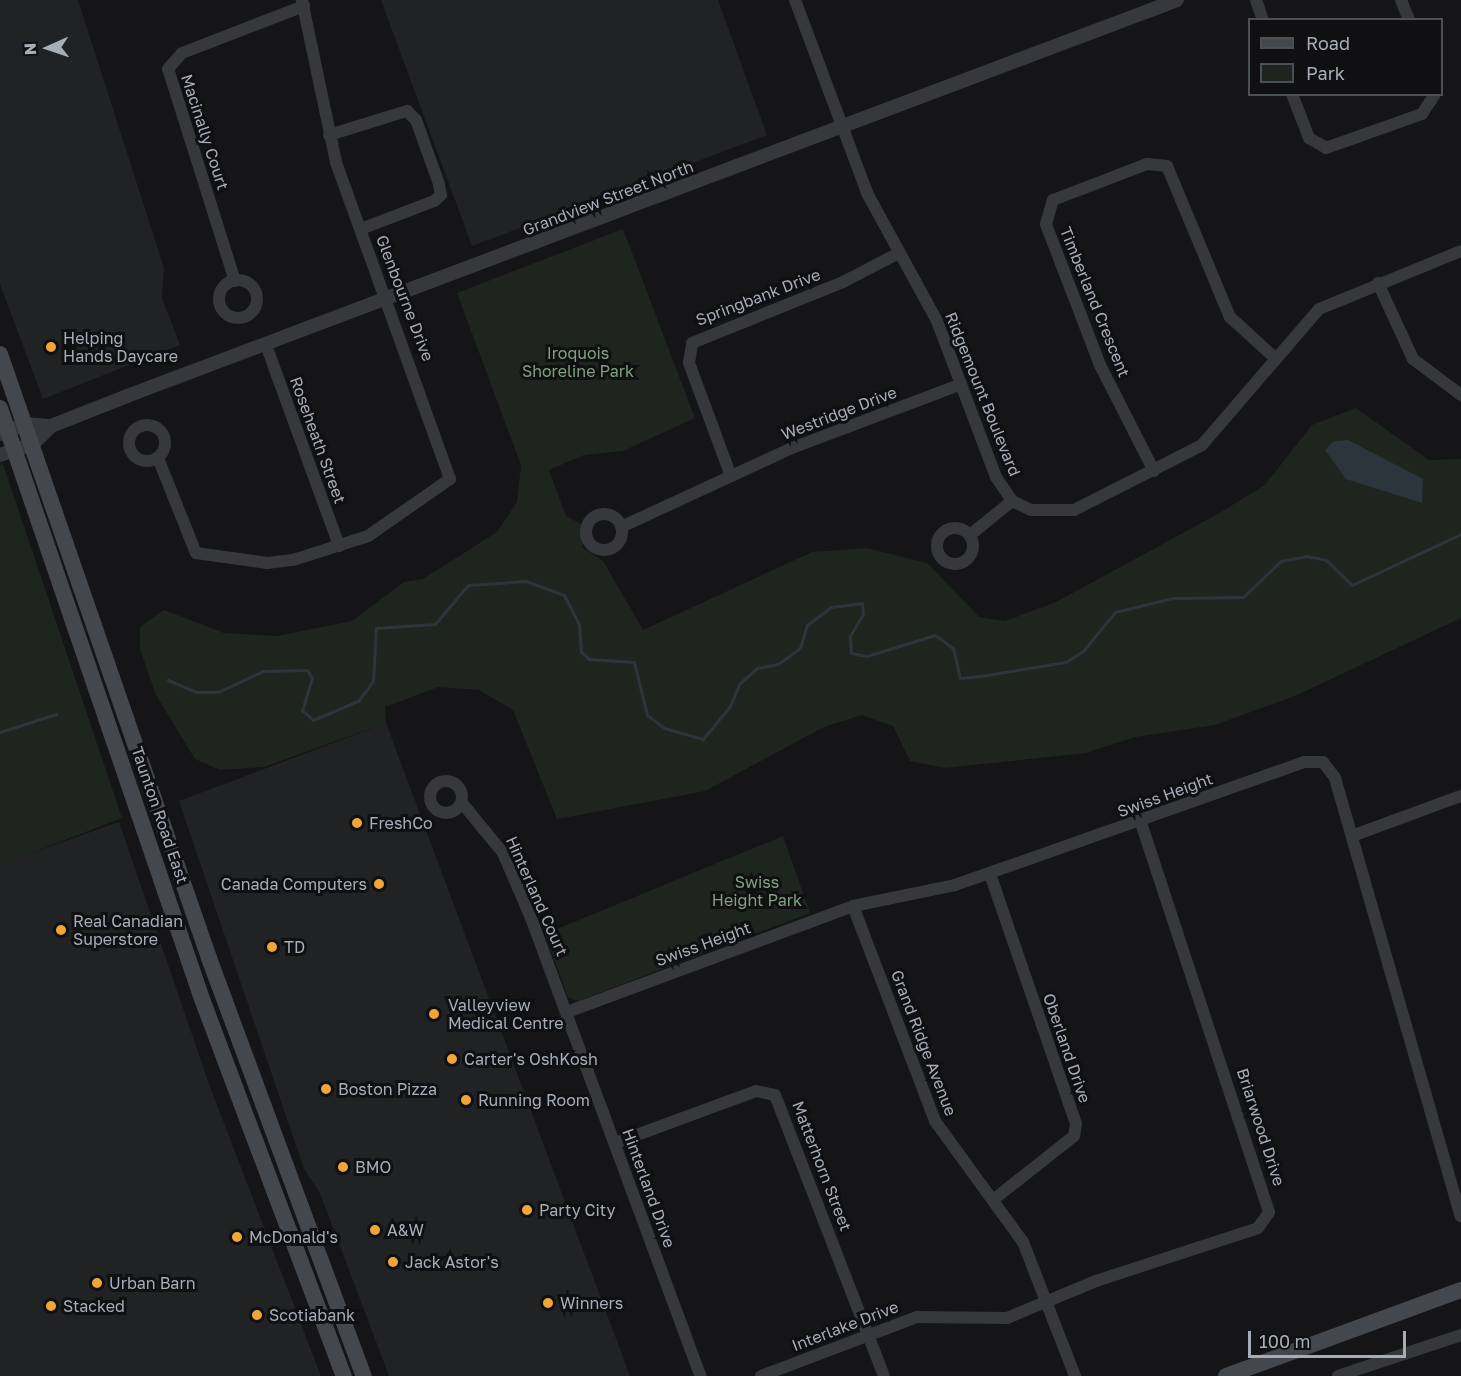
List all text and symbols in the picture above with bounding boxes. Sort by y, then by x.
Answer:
north arrow [18,18,78,78]
legend [1248,18,1443,96]
text: Road [1306,32,1350,54]
text: N [20,42,40,56]
text: Park [1306,62,1345,84]
street label: Macinally Court [177,72,233,192]
street label: Grandview Street North [520,157,696,239]
street label: Timberland Crescent [1056,224,1134,380]
street label: Glenbourne Drive [372,232,438,364]
street label: Springbank Drive [693,264,823,330]
street label: Ridgemount Boulevard [941,309,1025,479]
place label: Helping Hands Daycare [63,328,178,366]
marker: Helping Hands Daycare [44,340,58,354]
park label: Iroquois Shoreline Park [522,343,634,381]
street label: Roseheath Street [286,374,350,506]
street label: Westridge Drive [779,382,899,444]
street label: Taunton Road East [128,744,192,886]
street label: Swiss Height [1115,769,1215,821]
place label: FreshCo [369,813,433,833]
marker: FreshCo [350,816,364,830]
street label: Hinterland Court [502,833,572,959]
park label: Swiss Height Park [712,872,802,910]
place label: Canada Computers [221,874,367,894]
marker: Canada Computers [372,877,386,891]
place label: Real Canadian Superstore [73,911,183,949]
street label: Swiss Height [653,918,753,970]
marker: Real Canadian Superstore [54,923,68,937]
place label: TD [284,937,305,957]
marker: TD [265,940,279,954]
street label: Grand Ridge Avenue [887,967,961,1119]
street label: Oberland Drive [1039,991,1095,1105]
place label: Valleyview Medical Centre [448,995,564,1033]
marker: Valleyview Medical Centre [425,1005,443,1023]
place label: Carter's OshKosh [464,1049,598,1069]
marker: Carter's OshKosh [445,1052,459,1066]
street label: Briarwood Drive [1233,1066,1289,1188]
place label: Boston Pizza [338,1079,437,1099]
marker: Boston Pizza [319,1082,333,1096]
place label: Running Room [478,1090,590,1110]
marker: Running Room [459,1093,473,1107]
street label: Matterhorn Street [788,1098,856,1234]
street label: Hinterland Drive [619,1126,679,1250]
place label: BMO [355,1157,391,1177]
marker: BMO [336,1160,350,1174]
place label: Party City [539,1200,615,1220]
marker: Party City [520,1203,534,1217]
place label: A&W [387,1220,424,1240]
marker: A&W [368,1223,382,1237]
place label: McDonald's [249,1227,338,1247]
marker: McDonald's [230,1230,244,1244]
place label: Jack Astor's [405,1252,499,1272]
marker: Jack Astor's [386,1255,400,1269]
place label: Urban Barn [109,1273,195,1293]
marker: Urban Barn [90,1276,104,1290]
place label: Winners [560,1293,623,1313]
place label: Stacked [63,1296,125,1316]
marker: Winners [541,1296,555,1310]
street label: Interlake Drive [789,1297,901,1355]
marker: Stacked [44,1299,58,1313]
place label: Scotiabank [269,1305,355,1325]
marker: Scotiabank [250,1308,264,1322]
scale bar [1251,1319,1408,1357]
text: 100 m [1259,1330,1310,1352]

